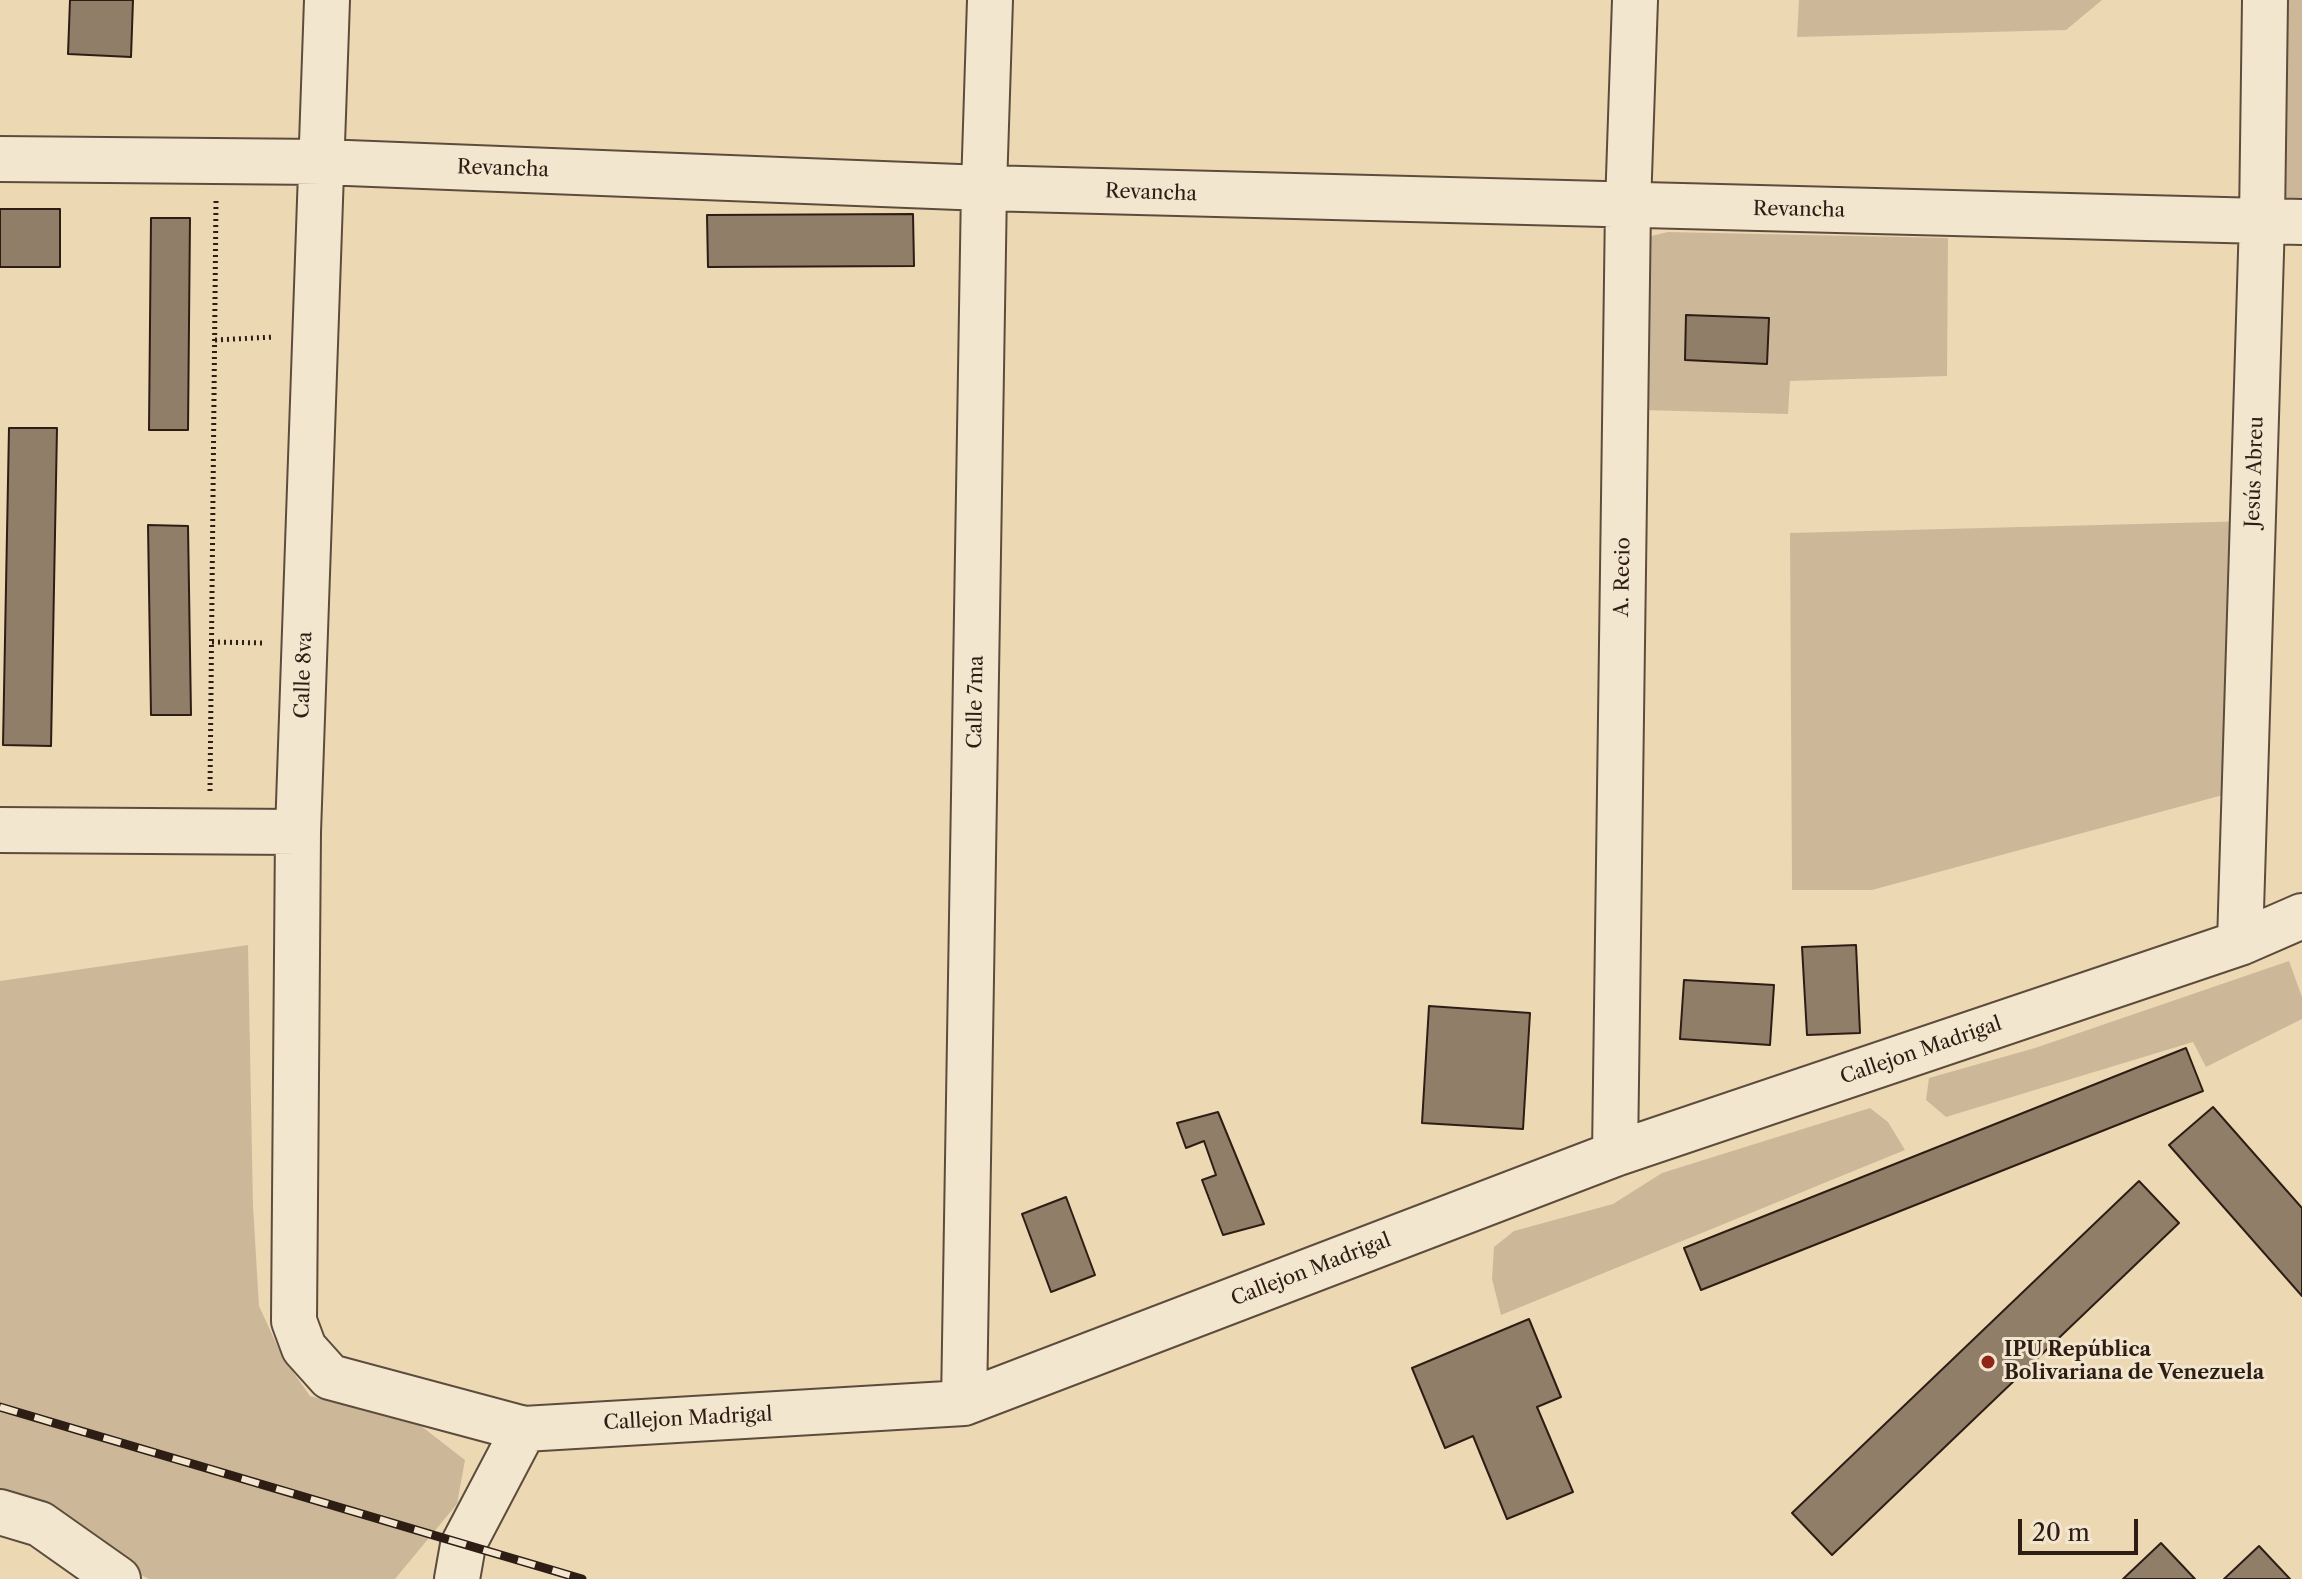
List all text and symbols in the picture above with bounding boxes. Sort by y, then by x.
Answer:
street label: Revancha [456,155,550,183]
street label: Revancha [1104,179,1198,207]
street label: Revancha [1753,197,1845,223]
street label: Jesús Abreu [2241,416,2269,528]
street label: A. Recio [1610,537,1636,617]
street label: Calle 8va [290,631,318,719]
street label: Calle 7ma [963,655,989,749]
street label: Callejon Madrigal [1837,1012,2005,1090]
street label: Callejon Madrigal [1228,1228,1394,1312]
place label: IPU República Bolivariana de Venezuela [2004,1338,2264,1385]
marker: IPU República Bolivariana de Venezuela [1979,1353,1997,1371]
street label: Callejon Madrigal [603,1403,773,1435]
scale bar [2022,1503,2142,1553]
text: 20 m [2032,1518,2090,1547]

